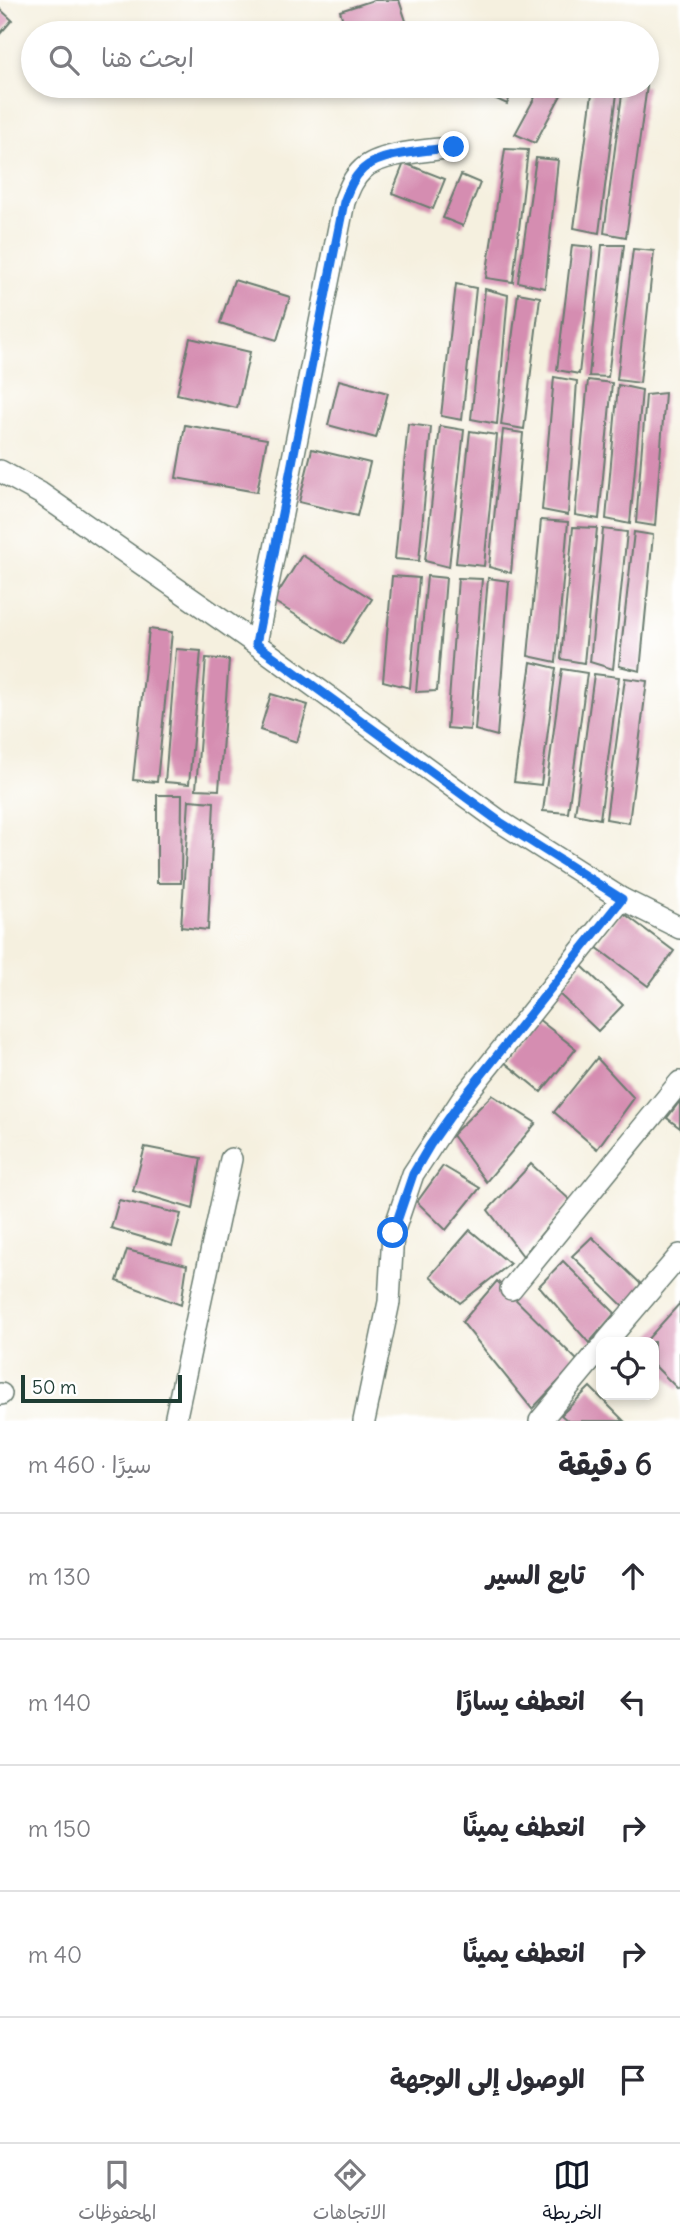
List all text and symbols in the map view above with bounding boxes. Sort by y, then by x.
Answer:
search box [21,21,659,98]
icon: search [45,41,83,79]
text: ابحث هنا [101,41,194,74]
route end [438,131,469,162]
route start [377,1217,408,1248]
map controls [596,1337,659,1400]
button: locate [596,1337,659,1400]
scale bar [21,1372,182,1404]
text: 50 m [32,1375,77,1399]
text: 6 دقيقة [558,1445,652,1483]
text: سيرًا · 460 m [28,1450,151,1479]
icon: ahead [614,1557,652,1595]
text: تابع السير [486,1558,585,1591]
text: 130 m [28,1562,91,1591]
icon: left [614,1683,652,1721]
text: انعطف يسارًا [456,1684,585,1717]
text: 140 m [28,1688,91,1717]
icon: right [614,1809,652,1847]
text: انعطف يمينًا [463,1810,585,1843]
text: 150 m [28,1814,91,1843]
icon: right [614,1935,652,1973]
text: انعطف يمينًا [463,1936,585,1969]
text: 40 m [28,1940,82,1969]
icon: arrive [614,2061,652,2099]
text: الوصول إلى الوجهة [390,2062,585,2095]
tab: المحفوظات [78,2156,156,2229]
tab: الاتجاهات [313,2156,386,2229]
tab: الخريطة [543,2156,602,2229]

